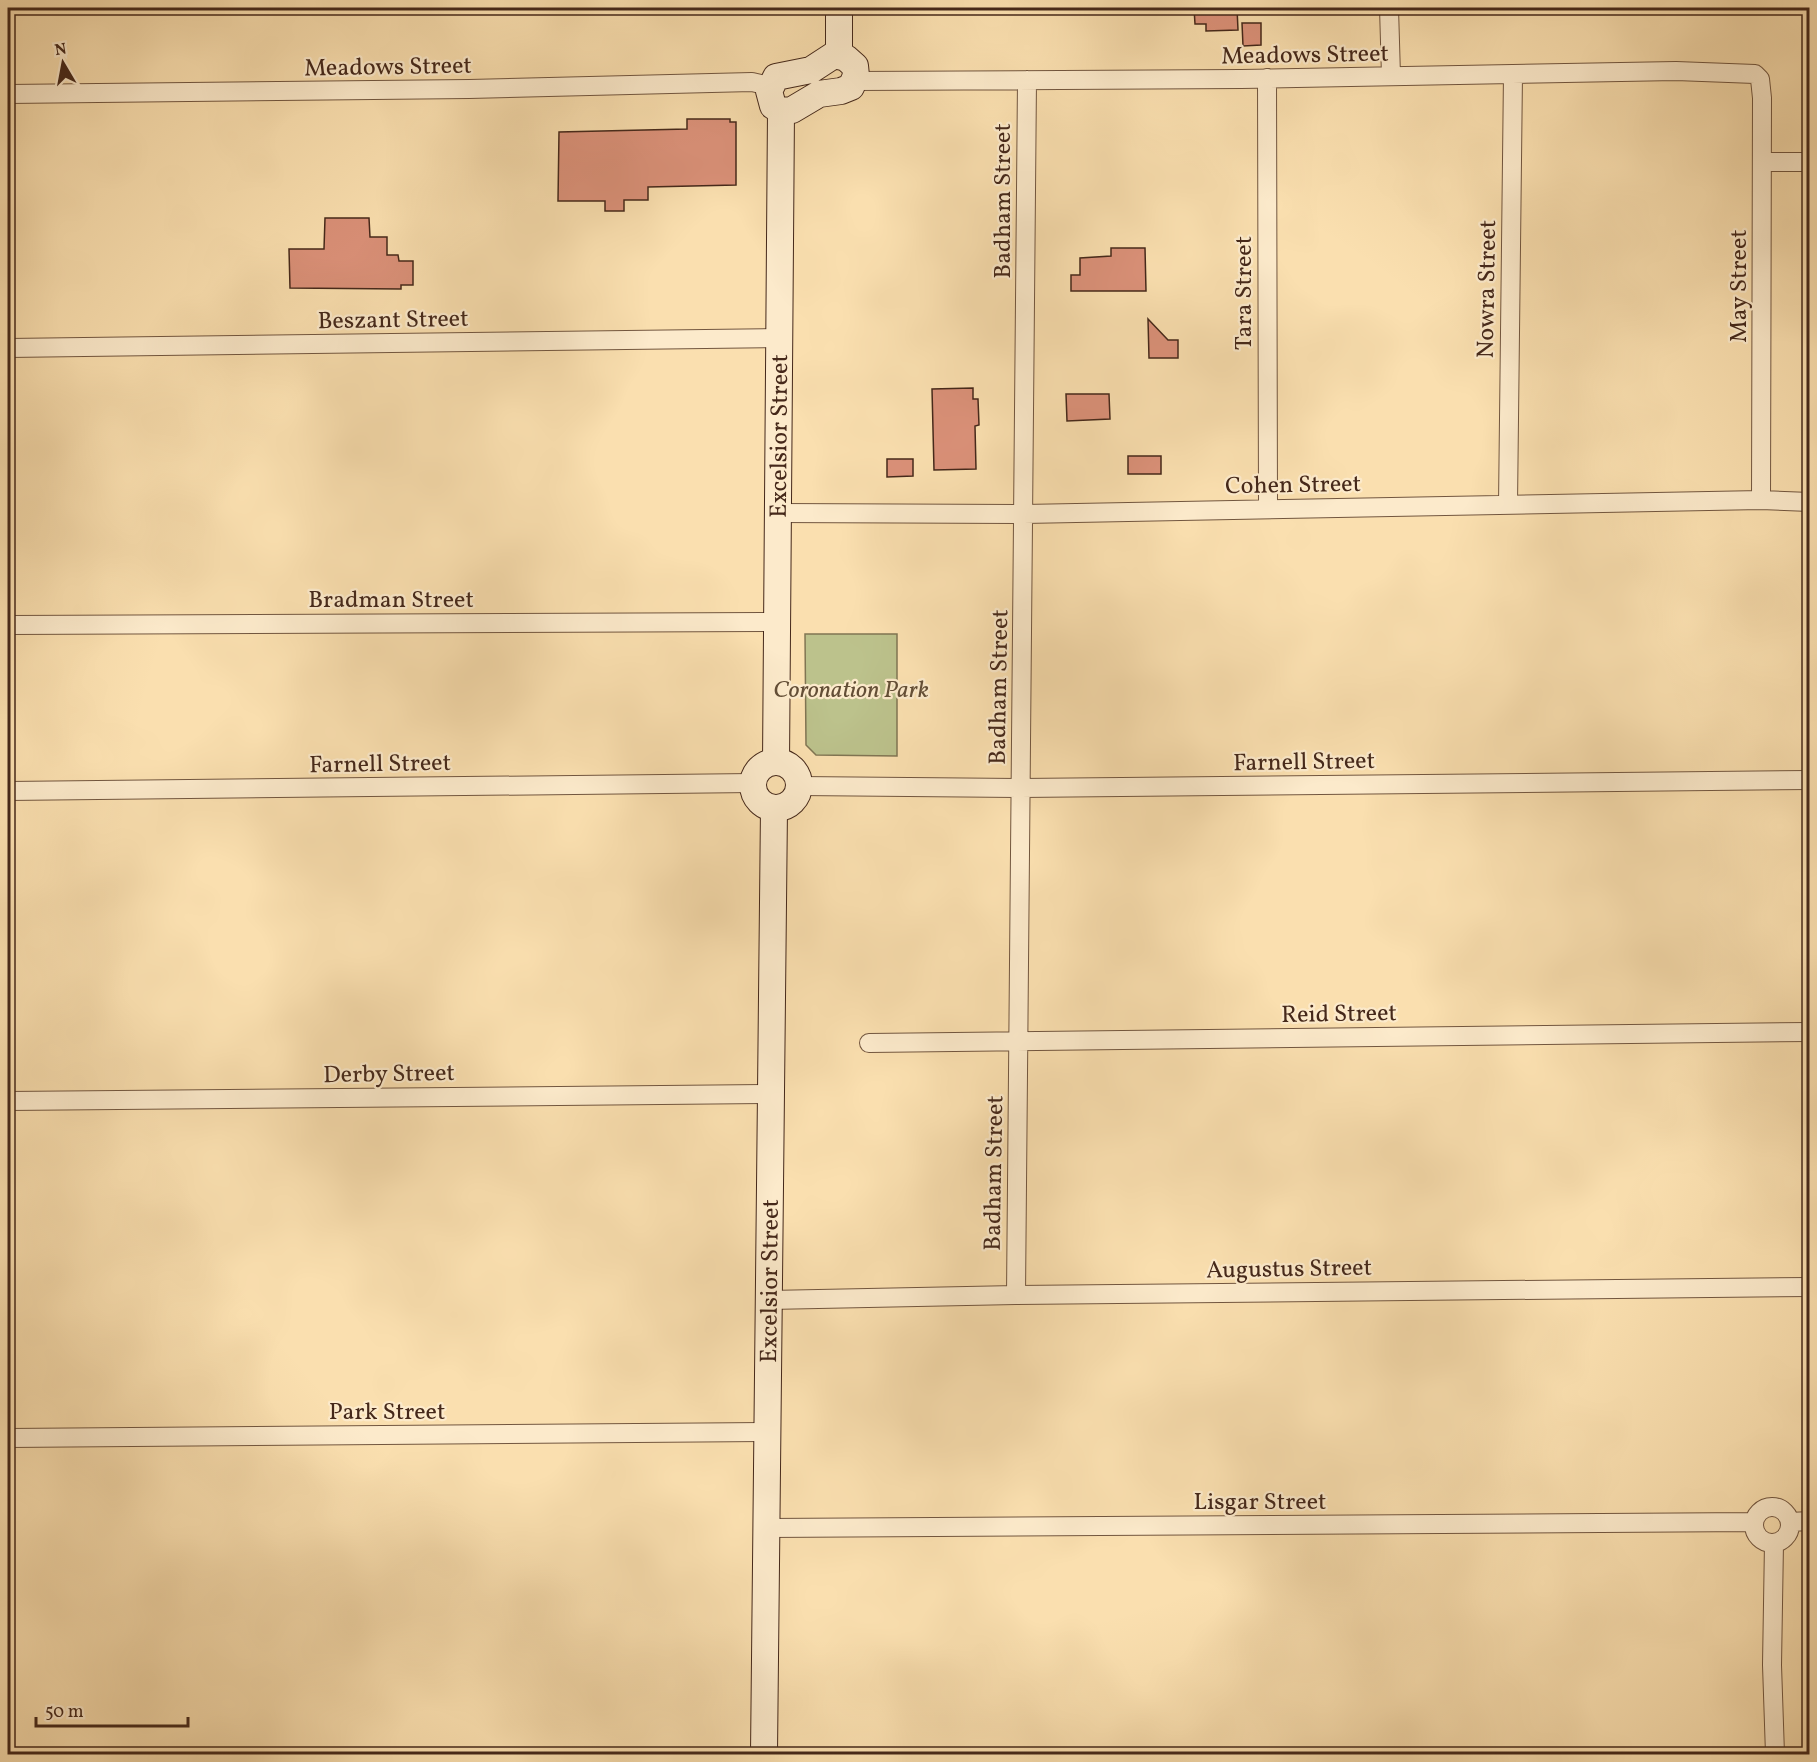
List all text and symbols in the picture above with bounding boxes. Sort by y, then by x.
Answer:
north arrow [33,33,93,93]
text: N [53,38,69,62]
street label: Meadows Street [1221,38,1389,74]
street label: Meadows Street [304,50,472,86]
street label: Badham Street [987,123,1021,279]
street label: Nowra Street [1470,219,1506,359]
street label: May Street [1723,229,1757,343]
street label: Tara Street [1228,236,1262,350]
street label: Beszant Street [317,303,469,339]
street label: Excelsior Street [763,354,798,518]
street label: Cohen Street [1225,468,1361,504]
street label: Bradman Street [308,584,474,618]
street label: Badham Street [982,609,1018,765]
park label: Coronation Park [773,674,929,708]
street label: Farnell Street [1233,745,1375,781]
street label: Farnell Street [309,747,451,783]
street label: Reid Street [1281,997,1397,1033]
street label: Derby Street [323,1057,455,1093]
street label: Badham Street [977,1095,1013,1251]
street label: Excelsior Street [753,1199,789,1363]
street label: Augustus Street [1206,1252,1372,1288]
street label: Park Street [329,1396,445,1430]
street label: Lisgar Street [1194,1486,1326,1520]
scale bar [36,1690,188,1728]
text: 50 m [45,1700,84,1725]

